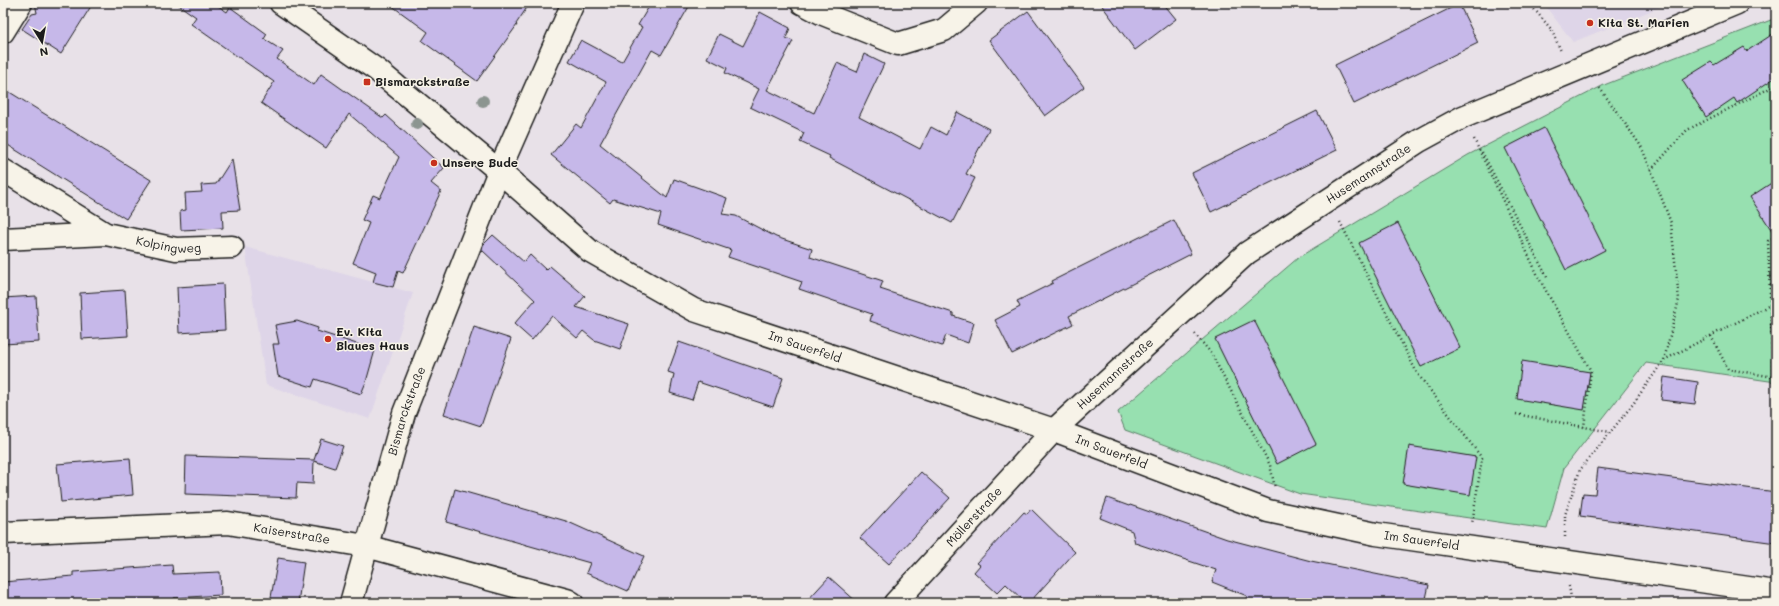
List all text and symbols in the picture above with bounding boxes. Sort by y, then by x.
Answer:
place label: Kita St. Marien [1598,14,1689,30]
marker: Kita St. Marien [1585,18,1595,28]
north arrow [22,22,62,62]
text: N [38,44,50,60]
place label: Bismarckstraße [375,73,470,89]
marker: Bismarckstraße [362,77,372,87]
street label: Husemannstraße [1322,139,1414,207]
place label: Unsere Bude [442,154,518,170]
marker: Unsere Bude [429,158,439,168]
street label: Kolpingweg [135,232,201,256]
place label: Ev. Kita Blaues Haus [336,323,409,353]
street label: Im Sauerfeld [767,326,844,366]
marker: Ev. Kita Blaues Haus [323,334,333,344]
street label: Husemannstraße [1073,334,1156,412]
street label: Bismarckstraße [384,364,429,457]
street label: Im Sauerfeld [1073,430,1150,472]
street label: Möllerstraße [942,483,1005,550]
street label: Kaiserstraße [253,518,332,547]
street label: Im Sauerfeld [1383,526,1461,553]

